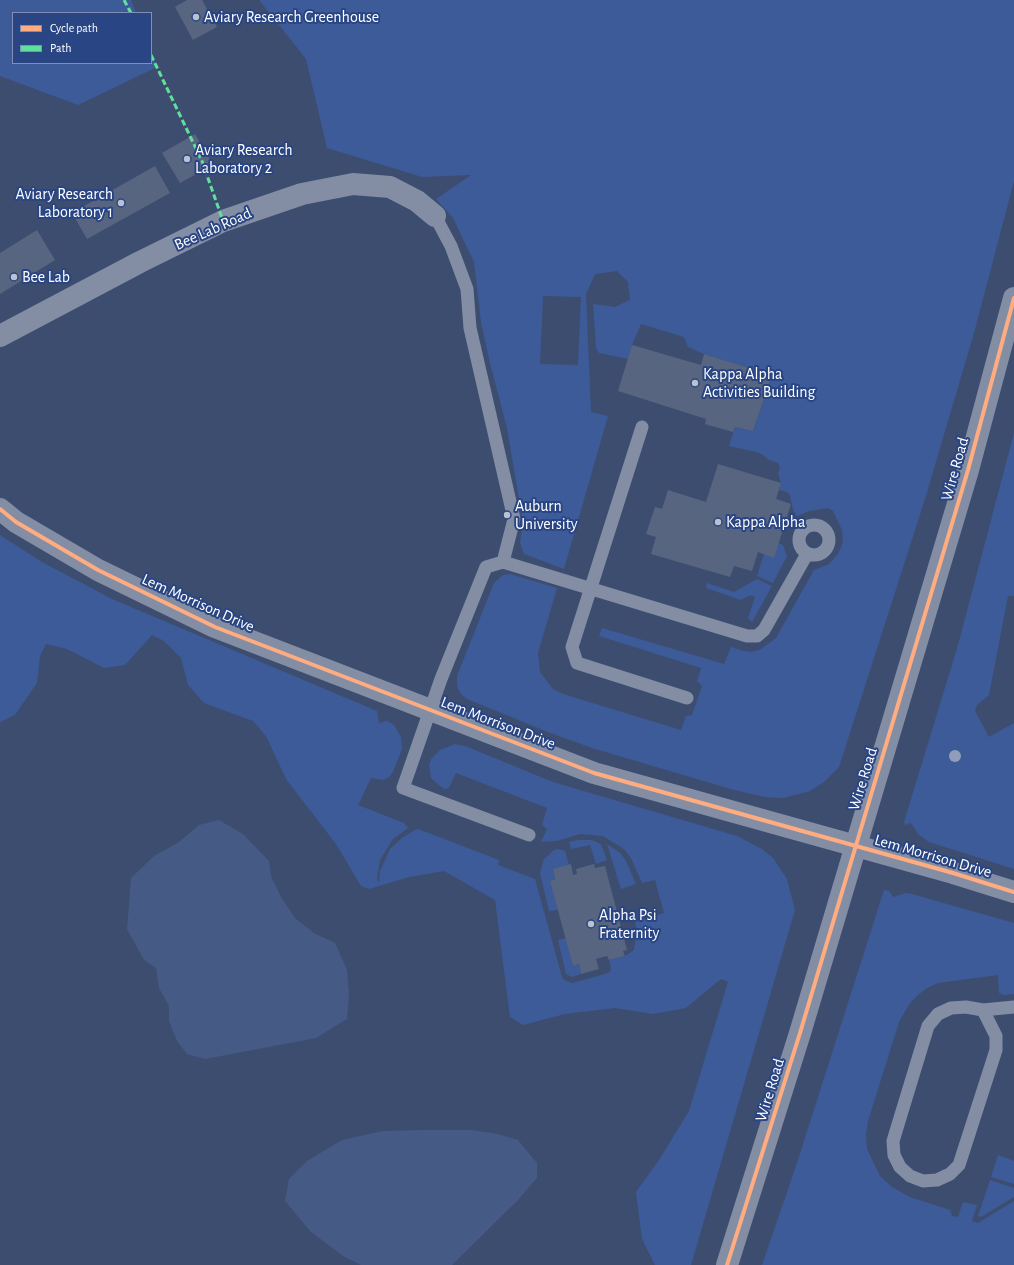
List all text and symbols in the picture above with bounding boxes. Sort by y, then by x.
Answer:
place label: Aviary Research Greenhouse [204,7,379,27]
legend [12,12,152,64]
marker: Aviary Research Greenhouse [191,12,201,22]
text: Cycle path [50,22,98,34]
text: Path [50,42,72,54]
place label: Aviary Research Laboratory 2 [195,140,292,178]
marker: Aviary Research Laboratory 2 [182,154,192,164]
place label: Aviary Research Laboratory 1 [16,184,113,222]
marker: Aviary Research Laboratory 1 [116,198,126,208]
street label: Bee Lab Road [171,203,255,255]
place label: Bee Lab [22,267,70,287]
marker: Bee Lab [9,272,19,282]
place label: Kappa Alpha Activities Building [703,364,815,402]
marker: Kappa Alpha Activities Building [690,378,700,388]
street label: Wire Road [937,435,973,503]
place label: Auburn University [515,496,578,534]
marker: Auburn University [502,510,512,520]
place label: Kappa Alpha [726,512,805,532]
marker: Kappa Alpha [713,517,723,527]
street label: Lem Morrison Drive [139,570,257,636]
street label: Lem Morrison Drive [438,692,558,754]
street label: Wire Road [844,745,882,813]
street label: Lem Morrison Drive [872,830,994,882]
place label: Alpha Psi Fraternity [599,905,659,943]
marker: Alpha Psi Fraternity [586,919,596,929]
street label: Wire Road [751,1056,789,1124]

